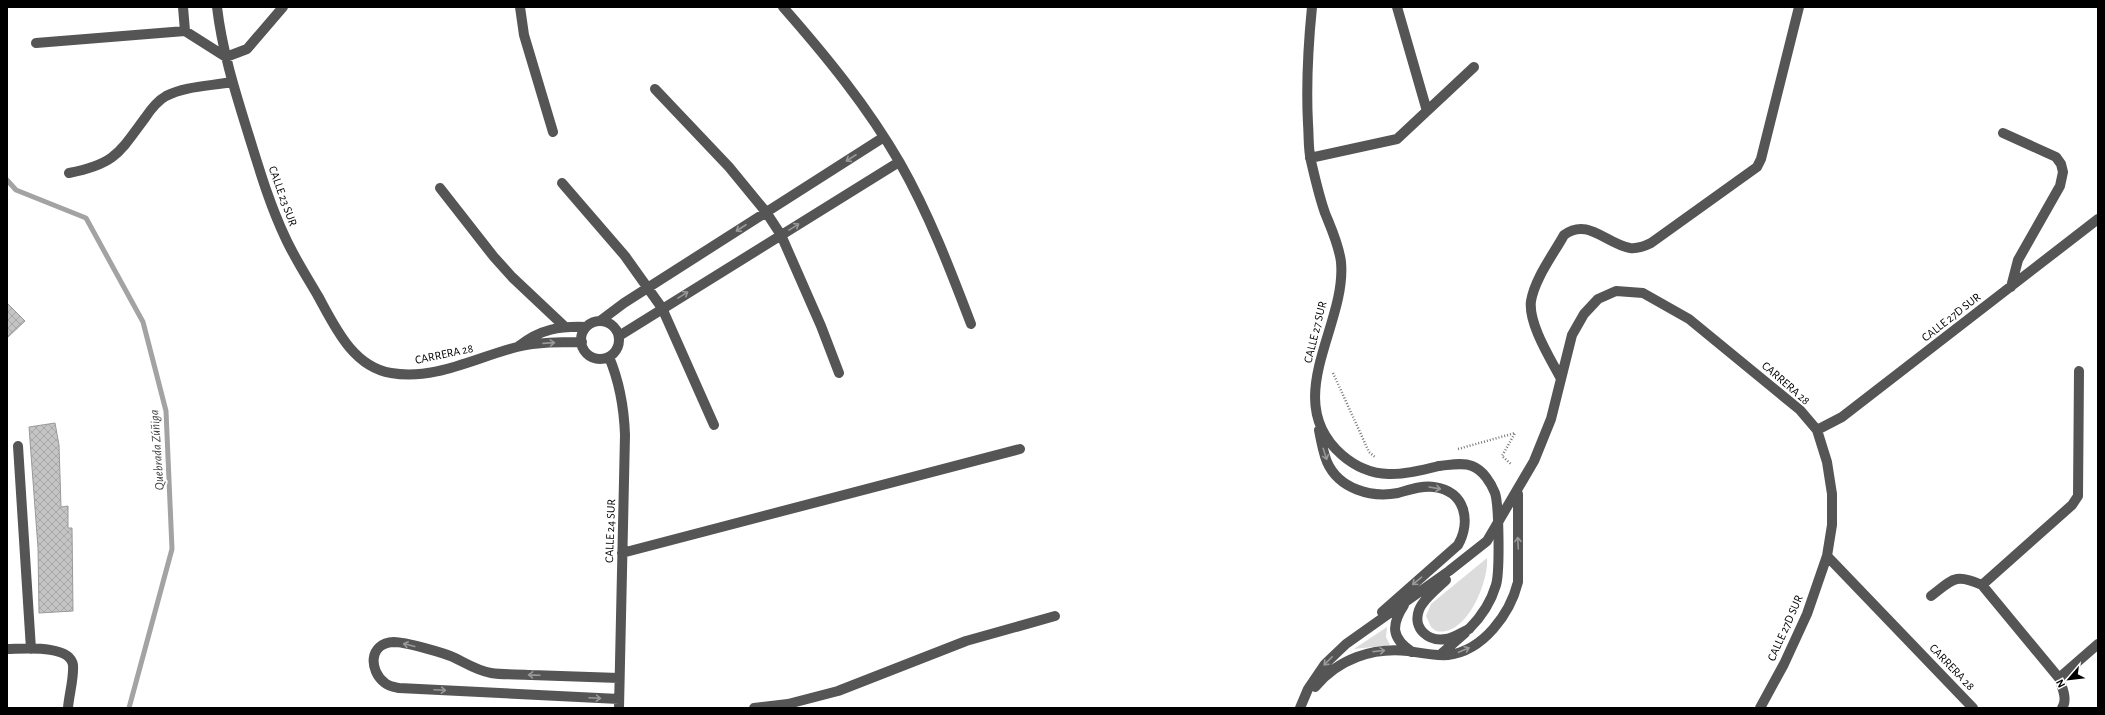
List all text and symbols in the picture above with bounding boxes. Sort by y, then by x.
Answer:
one-way arrow [846,154,857,162]
street label: CALLE 23 SUR [267,164,300,228]
one-way arrow [788,223,799,232]
one-way arrow [736,224,747,232]
street label: CALLE 27D SUR [1919,290,1983,344]
one-way arrow [677,291,689,299]
street label: CALLE 27 SUR [1302,300,1329,364]
one-way arrow [542,339,555,346]
street label: CARRERA 28 [414,342,474,366]
street label: CARRERA 28 [1760,359,1812,407]
water label: Quebrada Zúñiga [148,409,167,491]
one-way arrow [1321,447,1329,459]
one-way arrow [1428,484,1441,492]
street label: CALLE 24 SUR [603,498,617,563]
one-way arrow [1514,537,1522,550]
one-way arrow [1412,577,1423,586]
street label: CALLE 27D SUR [1765,593,1805,663]
one-way arrow [403,641,416,648]
street label: CARRERA 28 [1927,642,1977,693]
one-way arrow [1457,646,1469,654]
one-way arrow [1372,647,1385,654]
one-way arrow [1323,656,1333,666]
north arrow [2049,659,2089,699]
one-way arrow [528,671,541,679]
text: N [2054,677,2067,689]
one-way arrow [433,687,446,694]
one-way arrow [588,694,601,702]

